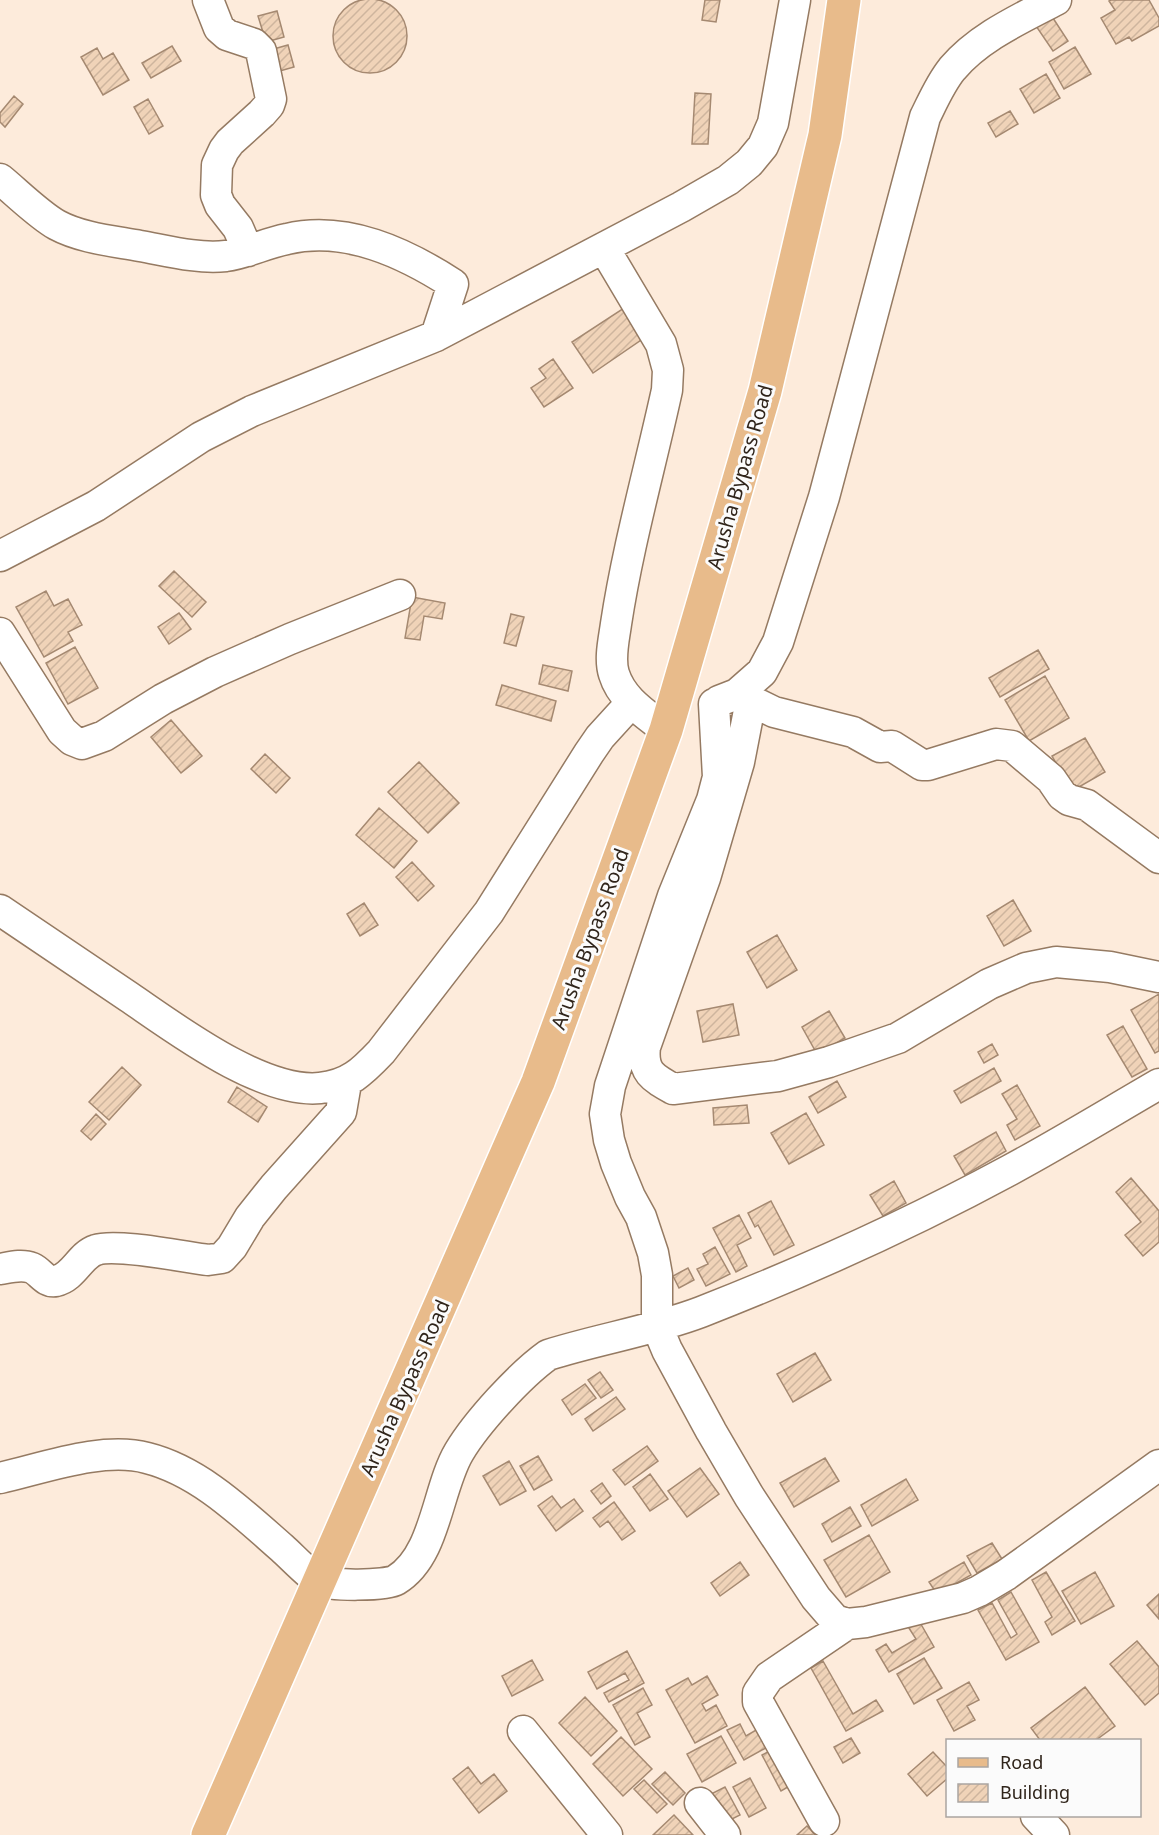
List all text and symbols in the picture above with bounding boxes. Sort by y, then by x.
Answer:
street label: Arusha Bypass Road [700,381,779,572]
street label: Arusha Bypass Road [544,845,635,1033]
street label: Arusha Bypass Road [353,1295,456,1480]
legend [946,1739,1141,1817]
text: Road [1000,1750,1043,1774]
text: Building [1000,1780,1070,1804]

